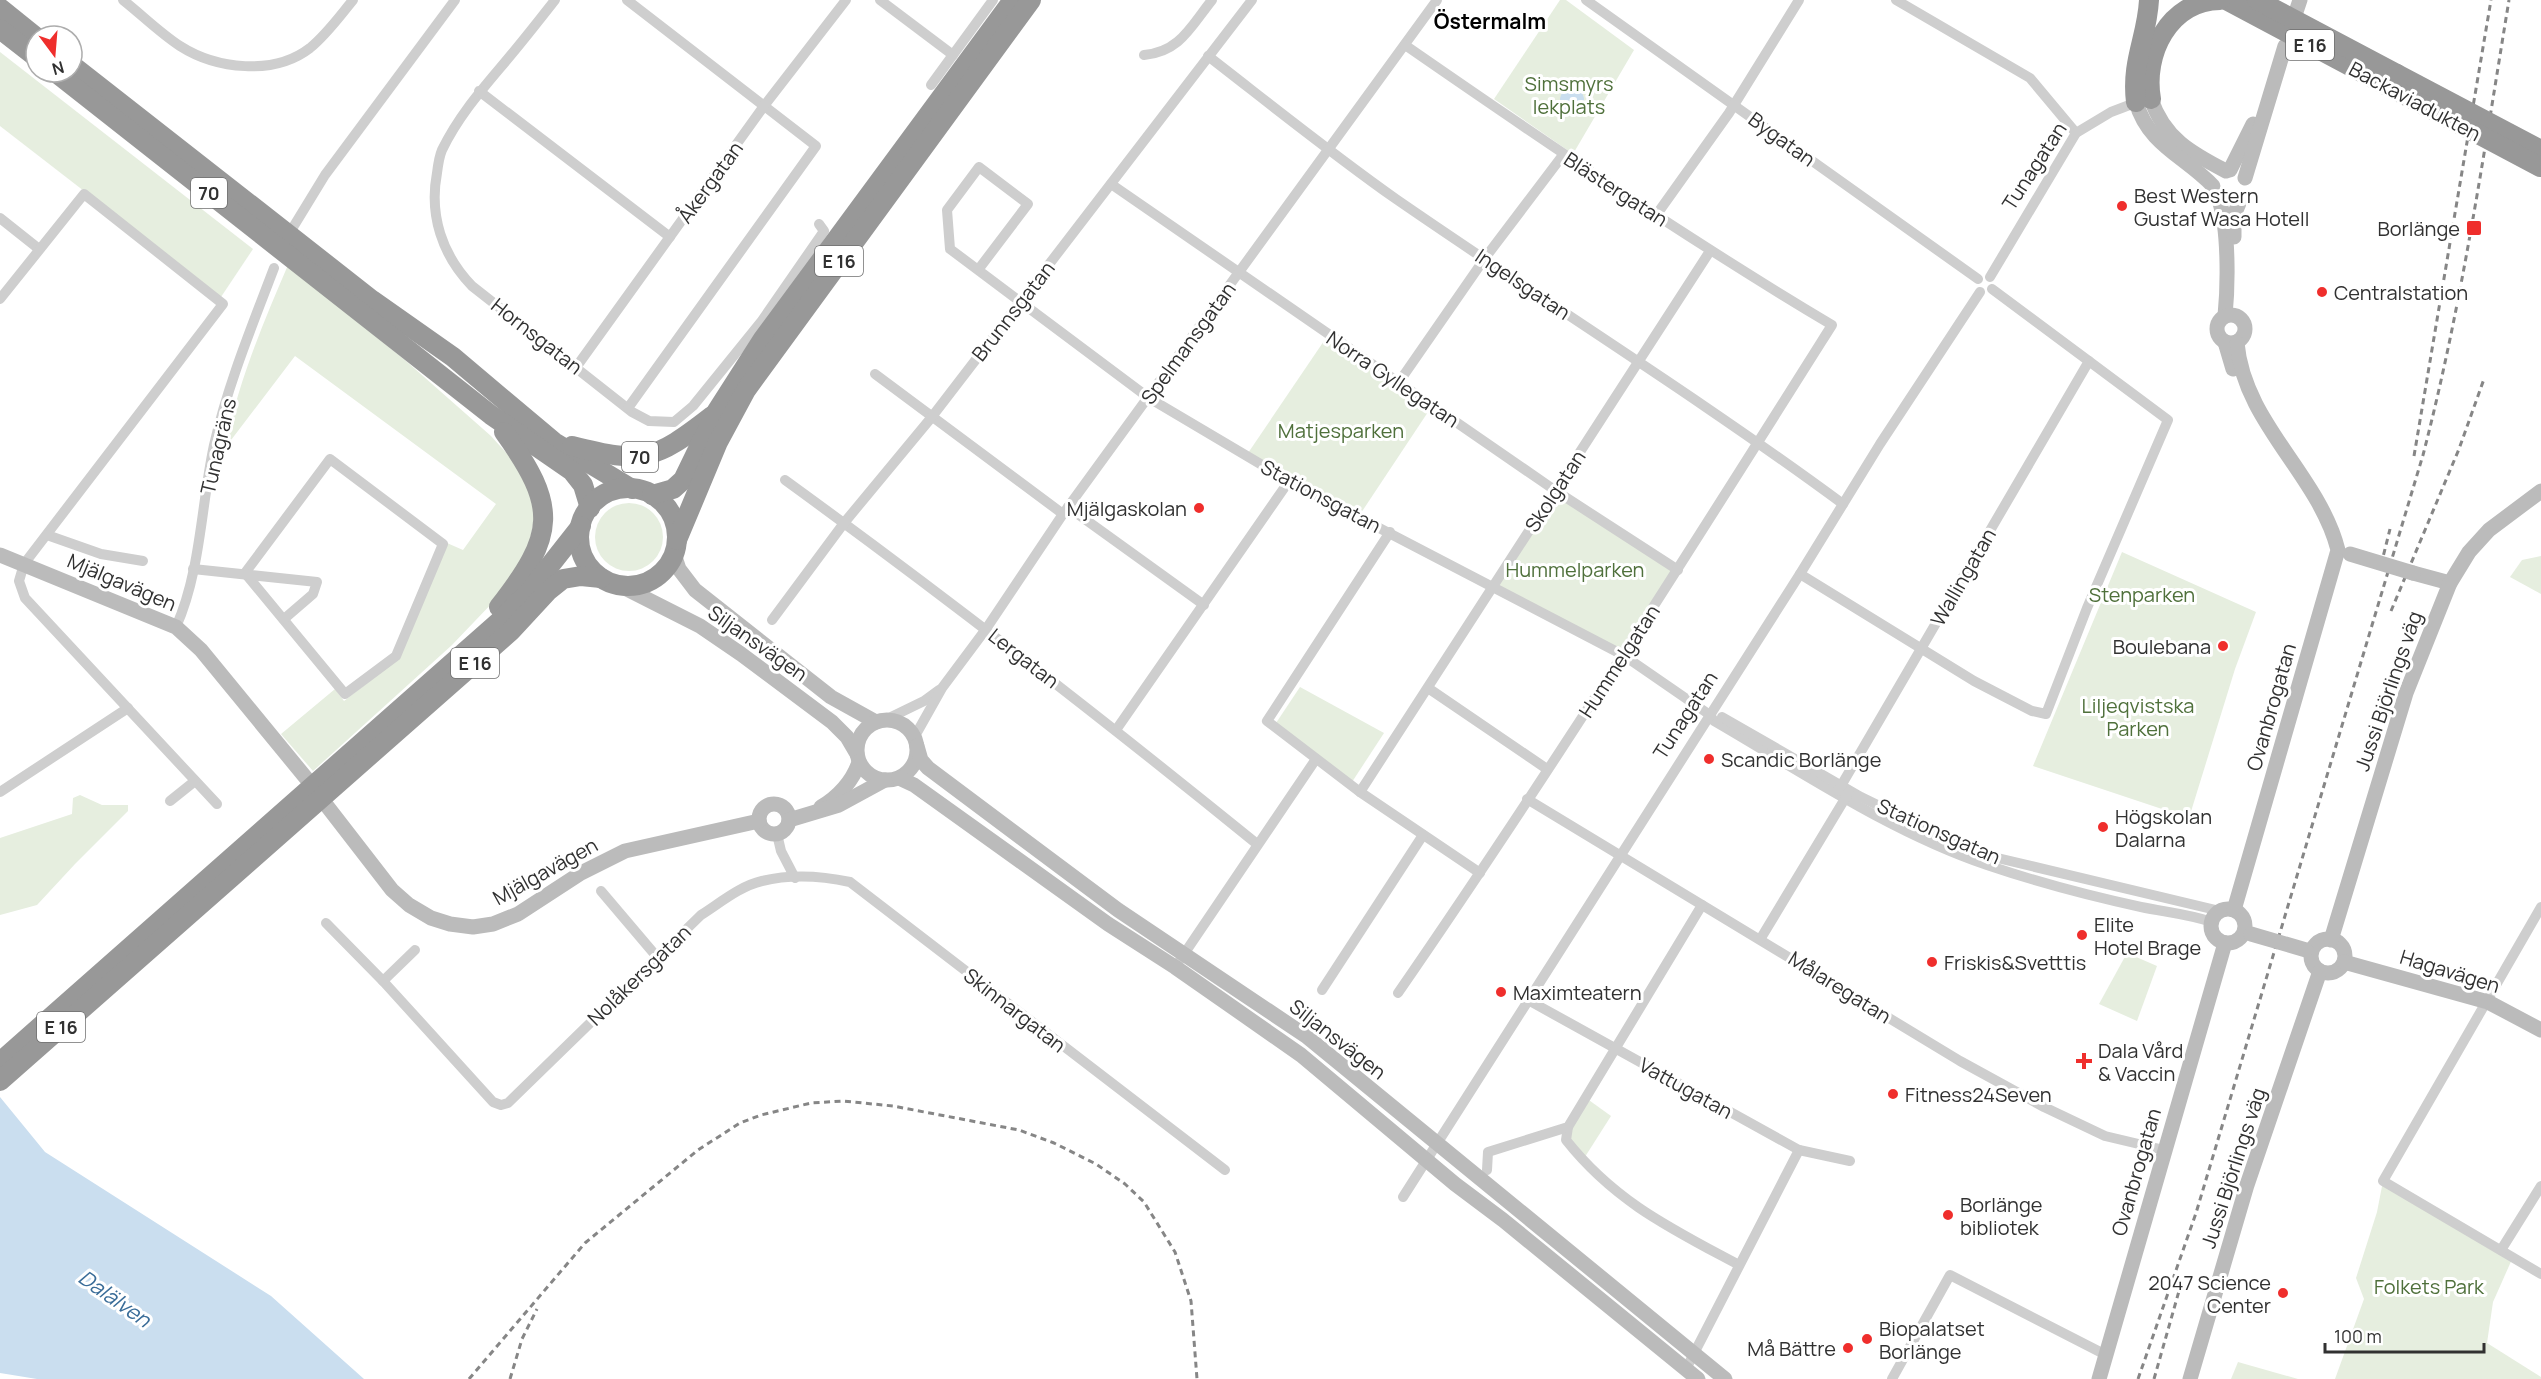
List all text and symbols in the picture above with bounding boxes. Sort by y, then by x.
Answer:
district label: Östermalm [1434,7,1546,35]
north arrow [24,24,84,84]
road number: E 16 [2286,30,2334,60]
street label: Backaviadukten [2344,55,2486,147]
text: N [50,56,67,81]
park label: Simsmyrs lekplats [1525,70,1613,120]
street label: Bygatan [1743,106,1821,172]
street label: Tunagatan [1996,117,2072,215]
street label: Åkergatan [671,136,749,228]
street label: Blästergatan [1559,145,1673,233]
road number: 70 [191,178,227,208]
place label: Best Western Gustaf Wasa Hotell [2134,182,2309,232]
marker: Best Western Gustaf Wasa Hotell [2115,199,2129,213]
place label: Borlänge [2378,215,2460,242]
marker: Borlänge [2465,219,2483,237]
street label: Ingelsgatan [1470,242,1576,326]
road number: E 16 [815,246,863,276]
street label: Brunnsgatan [966,256,1060,366]
street label: Spelmansgatan [1134,276,1242,410]
place label: Centralstation [2334,279,2468,306]
marker: Centralstation [2315,285,2329,299]
street label: Hornsgatan [486,292,588,380]
street label: Norra Gyllegatan [1321,325,1465,433]
street label: Tunagräns [194,395,242,497]
park label: Matjesparken [1278,417,1404,444]
road number: 70 [622,442,658,472]
street label: Skolgatan [1518,445,1592,537]
street label: Stationsgatan [1256,453,1386,539]
place label: Mjälgaskolan [1067,495,1187,522]
marker: Mjälgaskolan [1192,501,1206,515]
street label: Wallingatan [1924,523,2002,631]
street label: Mjälgavägen [63,547,181,617]
park label: Hummelparken [1506,556,1644,583]
park label: Stenparken [2089,581,2195,608]
street label: Siljansvägen [703,599,813,687]
street label: Hummelgatan [1572,599,1666,723]
street label: Jussi Björlings väg [2348,608,2428,774]
street label: Lergatan [983,622,1065,694]
place label: Boulebana [2113,633,2211,660]
marker: Boulebana [2216,639,2230,653]
street label: Ovanbrogatan [2240,640,2302,774]
road number: E 16 [451,648,499,678]
street label: Tunagatan [1647,666,1723,764]
park label: Liljeqvistska Parken [2082,692,2194,742]
place label: Scandic Borlänge [1721,746,1881,773]
marker: Scandic Borlänge [1702,752,1716,766]
street label: Stationsgatan [1873,792,2005,870]
place label: Högskolan Dalarna [2115,803,2212,853]
marker: Högskolan Dalarna [2096,820,2110,834]
street label: Mjälgavägen [488,831,602,911]
place label: Elite Hotel Brage [2094,911,2201,961]
street label: Nolåkersgatan [581,919,697,1031]
marker: Elite Hotel Brage [2075,928,2089,942]
street label: Hagavägen [2397,943,2503,999]
street label: Målaregatan [1784,945,1896,1029]
place label: Friskis&Svetttis [1944,949,2086,976]
marker: Friskis&Svetttis [1925,955,1939,969]
street label: Skinnargatan [958,962,1072,1058]
place label: Maximteatern [1513,979,1642,1006]
marker: Maximteatern [1494,985,1508,999]
street label: Siljansvägen [1284,993,1392,1085]
road number: E 16 [37,1012,85,1042]
place label: Dala Vård & Vaccin [2098,1037,2183,1087]
street label: Vattugatan [1634,1051,1738,1125]
marker: Dala Vård & Vaccin [2075,1052,2093,1070]
place label: Fitness24Seven [1905,1081,2052,1108]
street label: Jussi Björlings väg [2194,1084,2272,1252]
marker: Fitness24Seven [1886,1087,1900,1101]
street label: Ovanbrogatan [2105,1105,2167,1239]
place label: Borlänge bibliotek [1960,1191,2043,1241]
marker: Borlänge bibliotek [1941,1208,1955,1222]
water label: Dalälven [73,1263,158,1334]
place label: 2047 Science Center [2148,1269,2271,1319]
park label: Folkets Park [2374,1273,2485,1300]
marker: 2047 Science Center [2276,1286,2290,1300]
place label: Biopalatset Borlänge [1879,1315,1985,1365]
scale bar [2325,1316,2484,1354]
text: 100 m [2334,1324,2382,1348]
marker: Biopalatset Borlänge [1860,1332,1874,1346]
place label: Må Bättre [1747,1335,1836,1362]
marker: Må Bättre [1841,1341,1855,1355]

